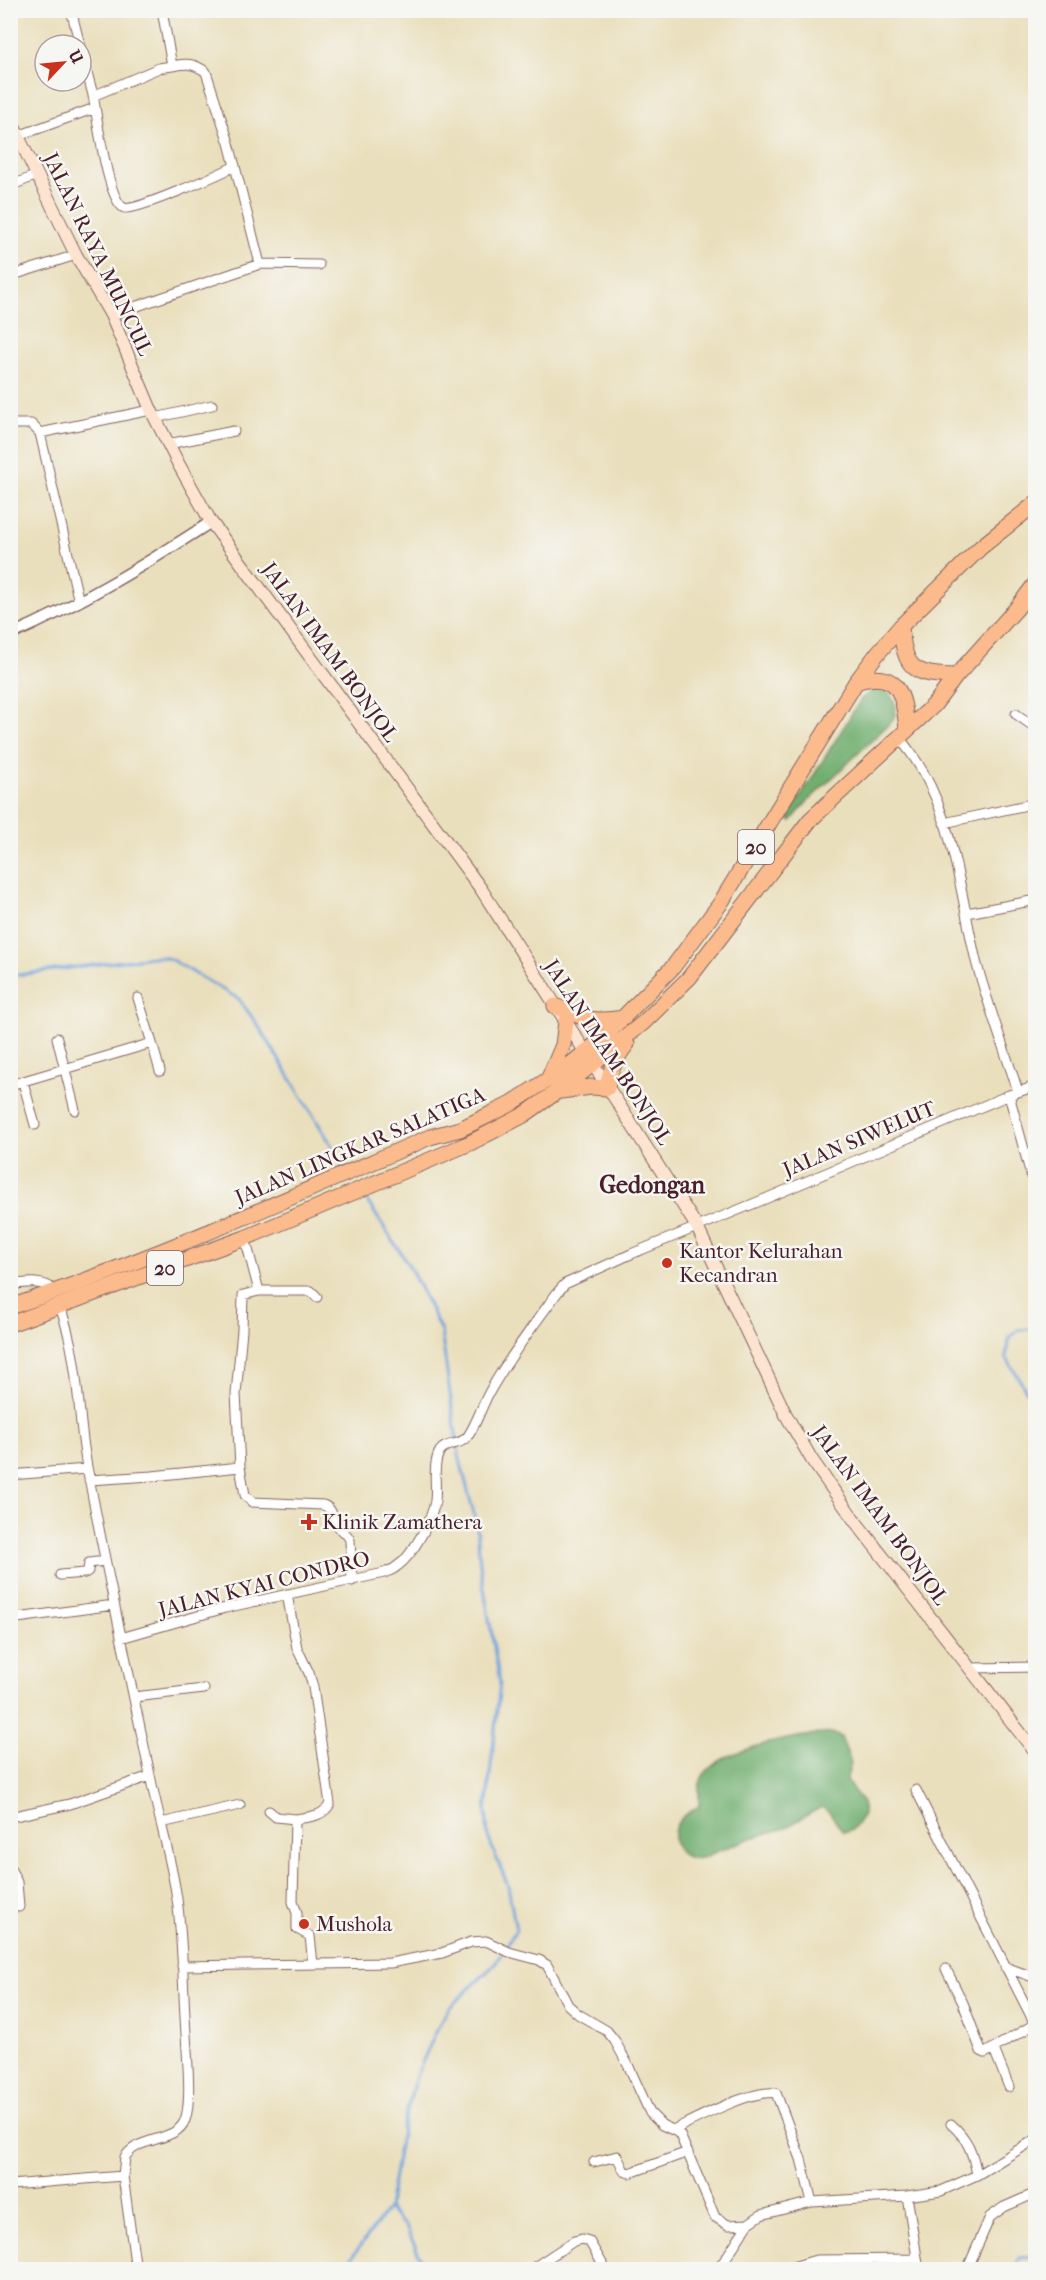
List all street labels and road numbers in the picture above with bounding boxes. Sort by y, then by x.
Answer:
street label: JALAN RAYA MUNCUL [38,147,158,360]
street label: JALAN IMAM BONJOL [256,556,403,747]
road number: 20 [738,830,774,864]
street label: JALAN IMAM BONJOL [538,953,677,1149]
street label: JALAN LINGKAR SALATIGA [229,1082,489,1210]
street label: JALAN SIWELUT [777,1096,940,1183]
road number: 20 [147,1251,183,1285]
street label: JALAN IMAM BONJOL [806,1419,953,1610]
street label: JALAN KYAI CONDRO [154,1546,372,1622]

